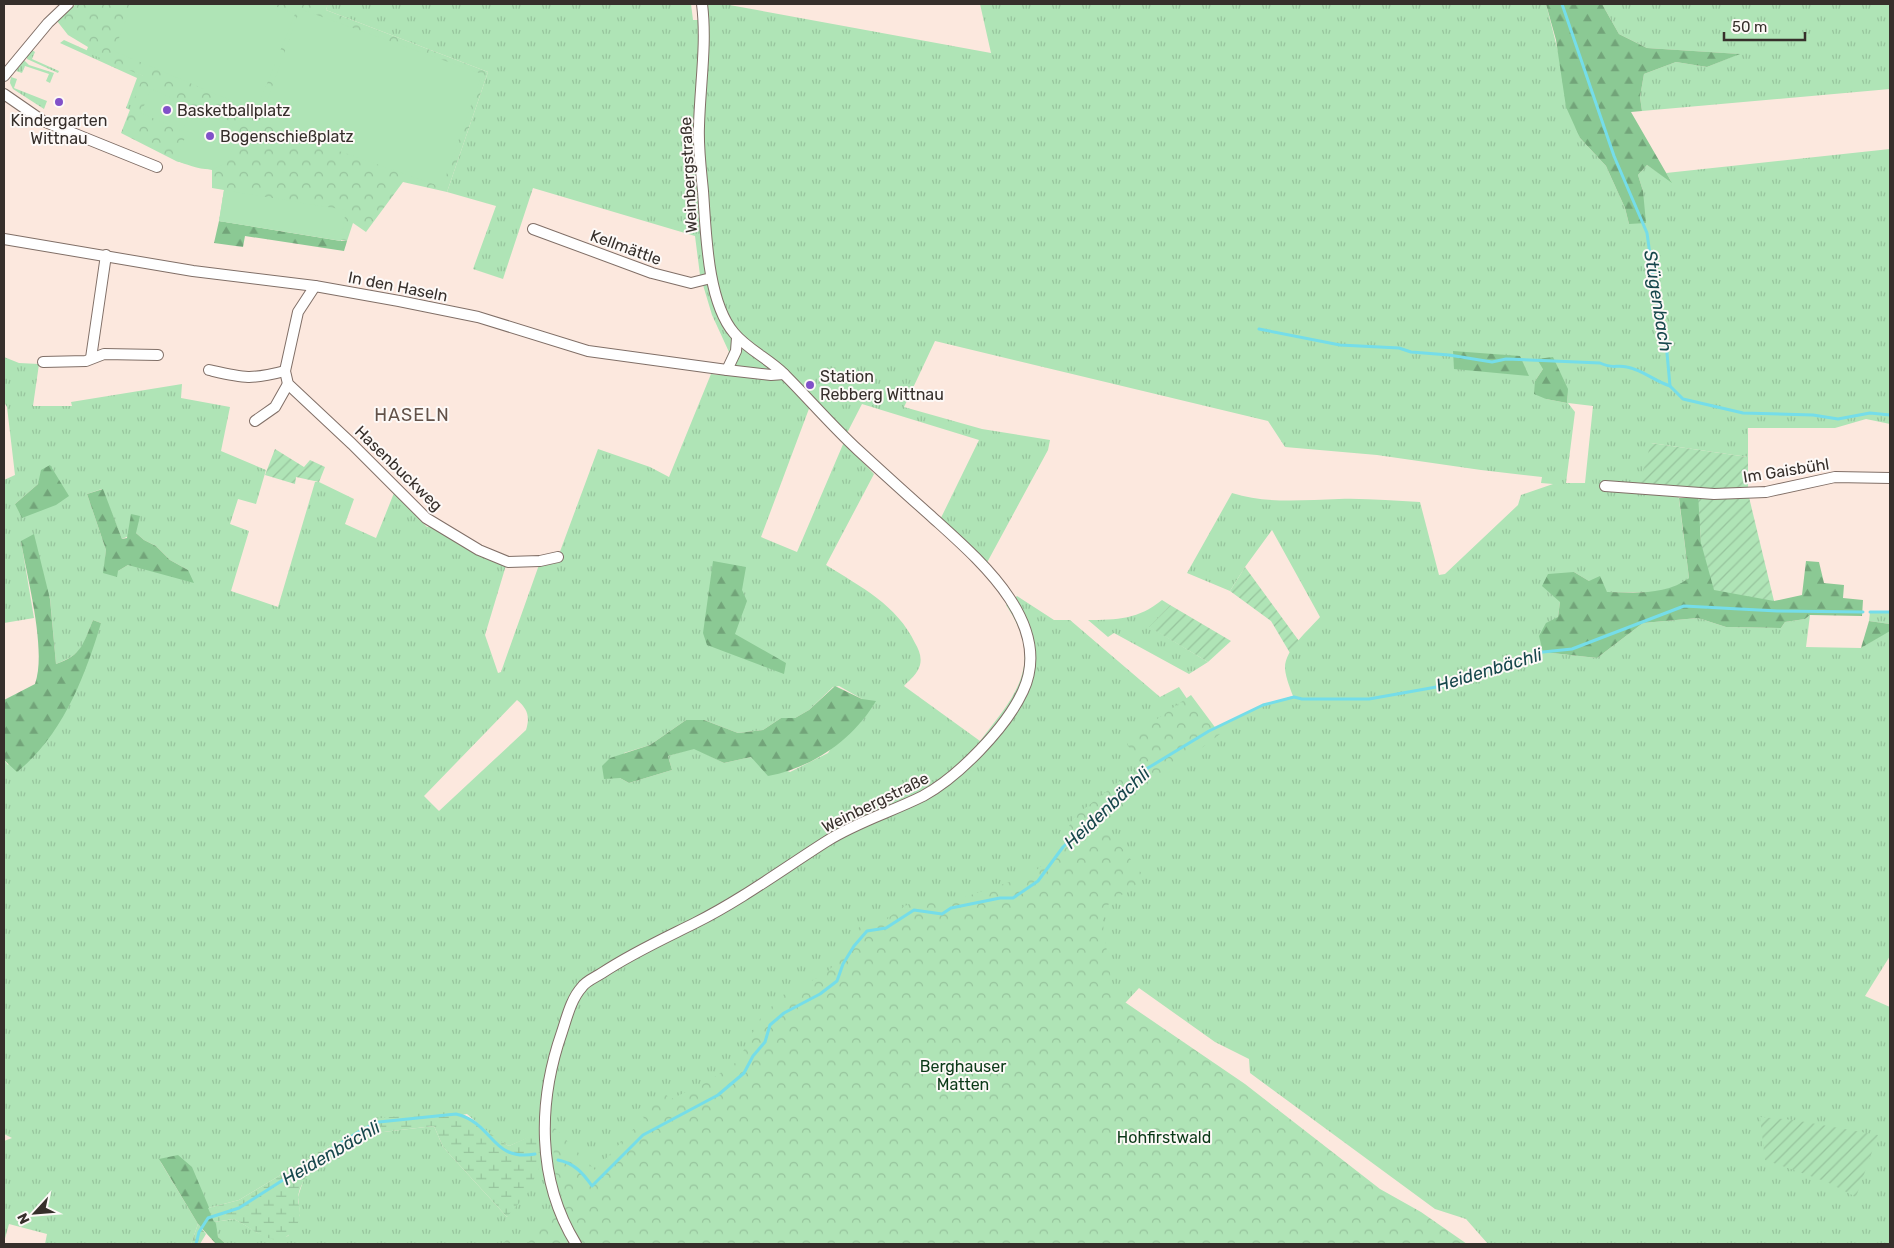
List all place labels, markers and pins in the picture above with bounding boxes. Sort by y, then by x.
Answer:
marker: Kindergarten Wittnau [53,96,65,108]
place label: Basketballplatz [177,101,290,120]
marker: Basketballplatz [161,104,173,116]
place label: Kindergarten Wittnau [11,111,107,148]
place label: Bogenschießplatz [220,127,354,146]
marker: Bogenschießplatz [204,130,216,142]
place label: Station Rebberg Wittnau [820,367,944,404]
marker: Station Rebberg Wittnau [804,379,816,391]

